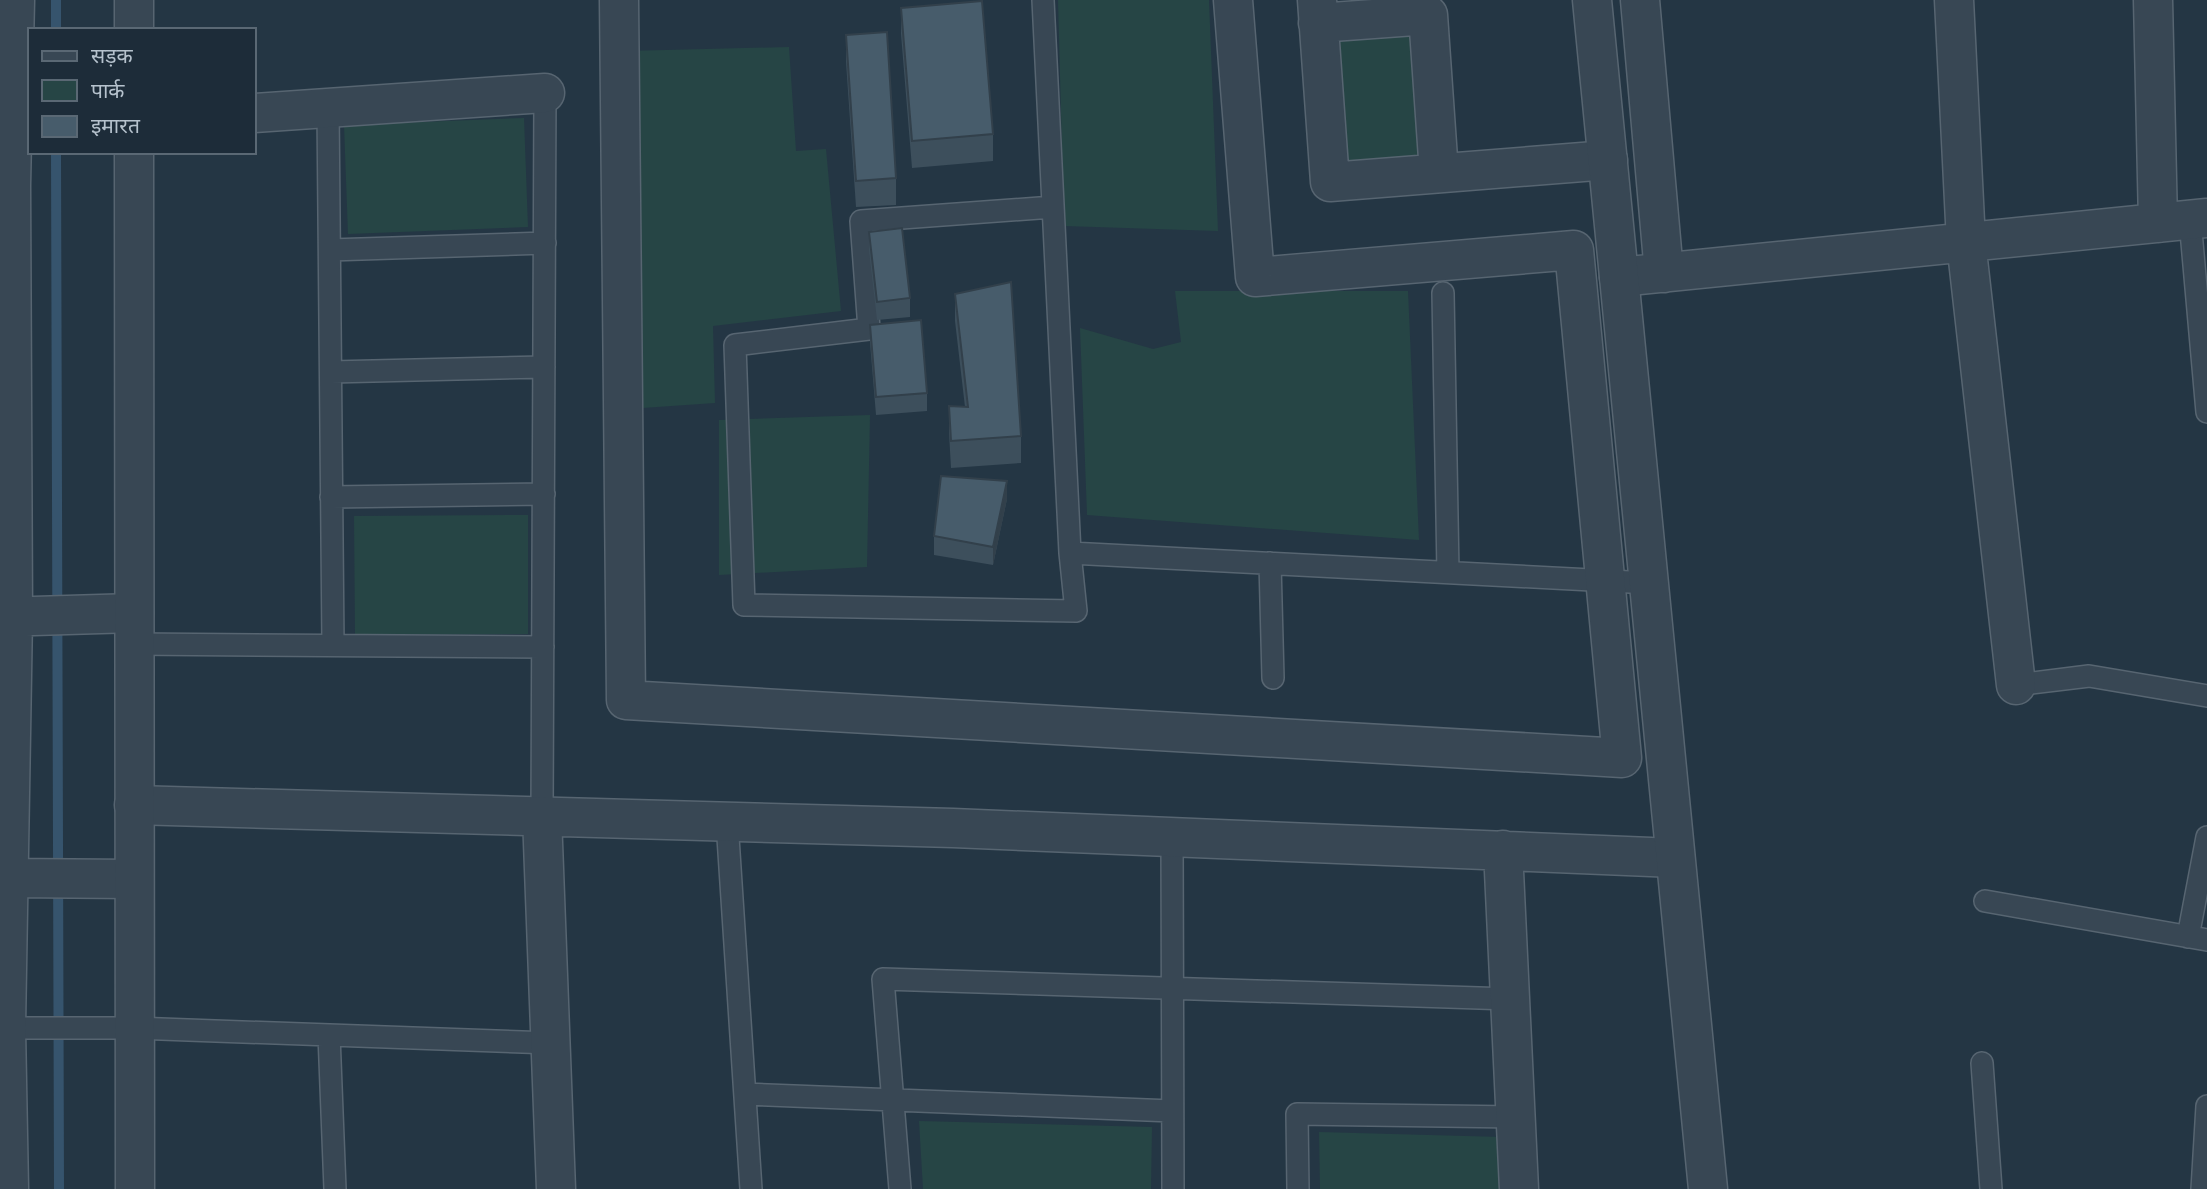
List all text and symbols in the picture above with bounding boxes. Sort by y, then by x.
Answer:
legend [28,28,256,154]
text: सड़क [91,42,133,70]
text: पार्क [91,77,125,105]
text: इमारत [91,112,141,140]

